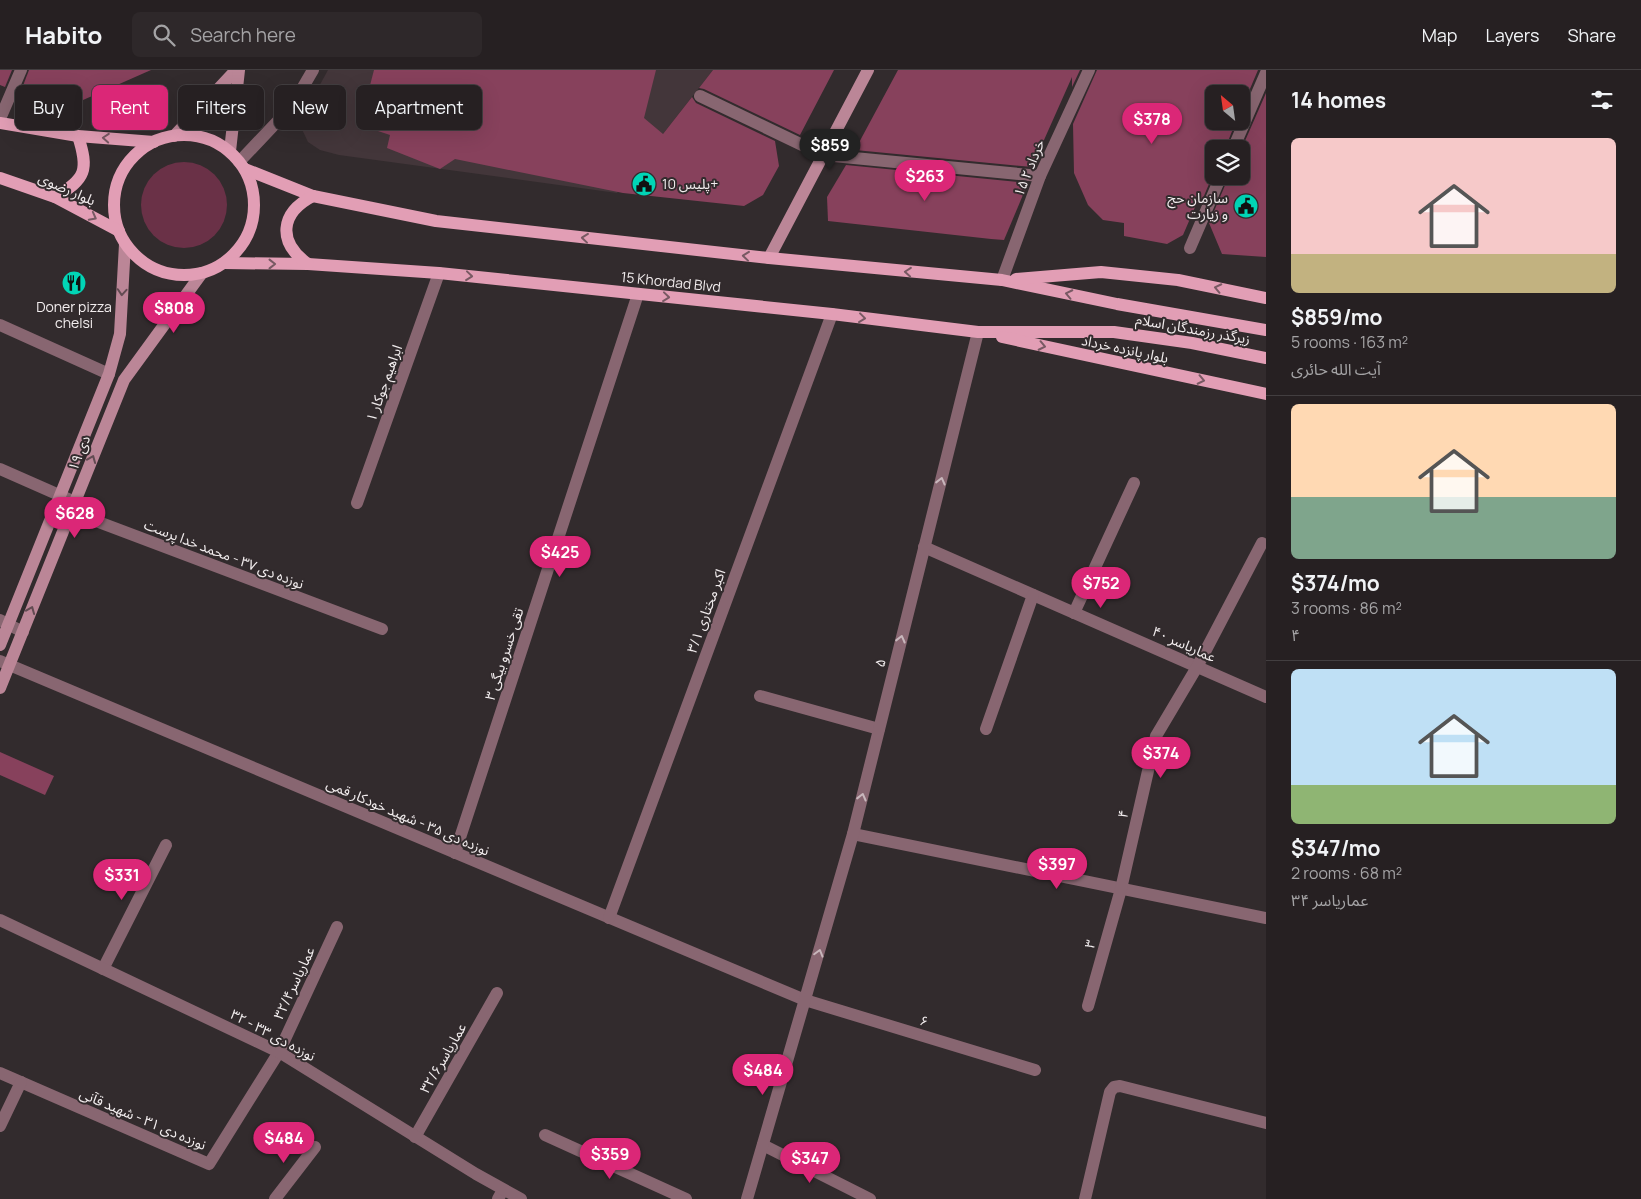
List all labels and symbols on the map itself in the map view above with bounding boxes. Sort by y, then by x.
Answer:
north arrow [1205,85,1250,130]
pin: $378 [1122,102,1182,145]
pin: $859 [800,128,860,171]
one-way arrow [101,133,109,144]
street label: ۱۵ خرداد ۲ [1009,137,1049,199]
pin: $263 [895,160,955,202]
street label: بلوار رضوی [36,168,99,210]
public building icon: پلیس 10+ [631,171,657,197]
place label: پلیس 10+ [662,174,718,194]
place label: سازمان حج و زیارت [1167,188,1228,223]
public building icon: سازمان حج و زیارت [1233,193,1259,219]
one-way arrow [88,211,97,221]
one-way arrow [581,233,589,244]
one-way arrow [742,251,750,262]
one-way arrow [269,259,277,269]
one-way arrow [904,266,912,277]
street label: 15 Khordad Blvd [620,267,722,296]
restaurant icon: Doner pizza chelsi [61,270,87,296]
one-way arrow [466,270,474,281]
one-way arrow [1214,283,1223,294]
one-way arrow [117,288,128,296]
one-way arrow [1064,289,1073,300]
one-way arrow [662,291,670,302]
pin: $808 [144,292,204,334]
place label: Doner pizza chelsi [36,297,112,332]
street label: زیرگذر رزمندگان اسلام [1134,309,1252,350]
one-way arrow [858,312,866,323]
street label: بلوار پانزده خرداد [1080,330,1170,368]
one-way arrow [1038,340,1047,351]
street label: ۱ ابراهیم جوکار [361,342,408,424]
one-way arrow [1197,374,1206,385]
street label: ۱۹ دی [63,432,94,473]
one-way arrow [86,455,96,464]
one-way arrow [935,478,945,486]
pin: $628 [45,496,105,539]
street label: نوزده دی ۳۷ - محمد خدا پرست [141,514,307,594]
pin: $425 [530,536,590,578]
street label: ۳/۱ اکبر مختاری [682,566,729,655]
pin: $752 [1071,566,1131,609]
street label: ۳ تقی خسرو بیگی [480,605,527,703]
one-way arrow [25,606,36,615]
street label: عماریاسر ۴۰ [1149,621,1219,666]
one-way arrow [895,634,906,643]
street label: ۵ [869,657,890,669]
pin: $374 [1131,736,1191,779]
street label: نوزده دی ۳۵ - شهید خودکار قمی [324,774,493,860]
one-way arrow [856,792,867,801]
street label: ۴ [1112,808,1133,820]
pin: $397 [1027,848,1087,890]
pin: $331 [92,858,152,901]
street label: ۳ [1079,937,1100,950]
street label: عماریاسر۳۲/۴ [268,943,319,1022]
one-way arrow [813,950,823,958]
street label: ۳۲ - نوزده دی ۳۳ [227,1004,319,1065]
street label: ۶ [918,1010,931,1031]
street label: عماریاسر۳۲/۶ [415,1019,470,1096]
pin: $484 [733,1054,793,1096]
street label: نوزده دی ۳۱ - شهید قآنی [77,1083,210,1154]
pin: $484 [254,1122,314,1164]
pin: $359 [580,1138,640,1180]
pin: $347 [780,1142,840,1184]

